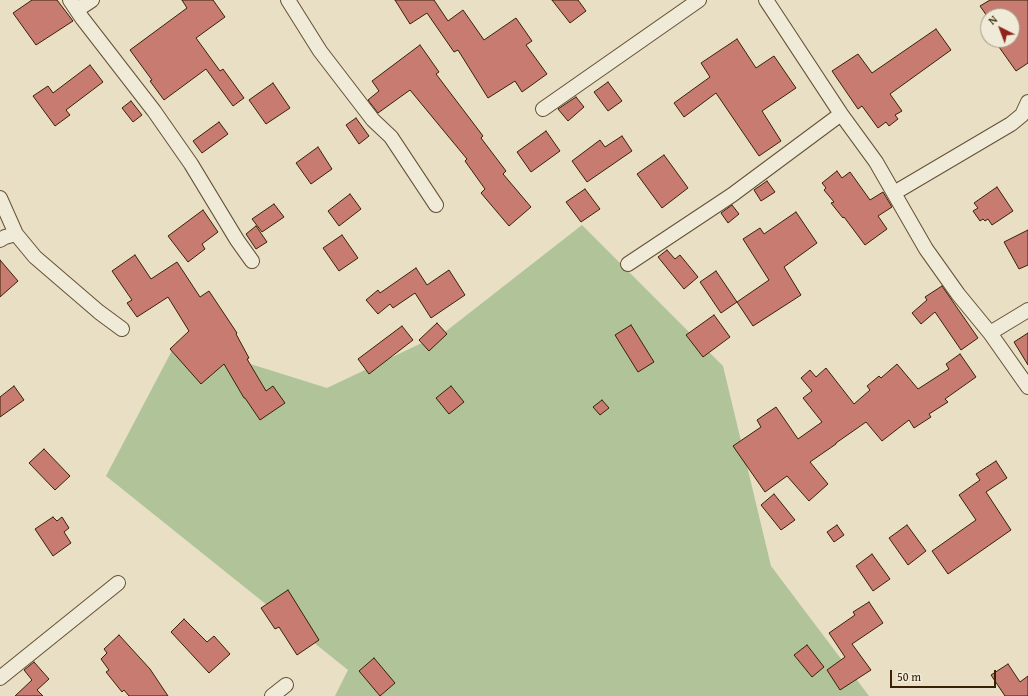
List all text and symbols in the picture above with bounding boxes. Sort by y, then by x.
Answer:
north arrow [980,8,1020,48]
text: N [985,11,1001,28]
scale bar [892,662,998,688]
text: 50 m [897,668,921,685]

